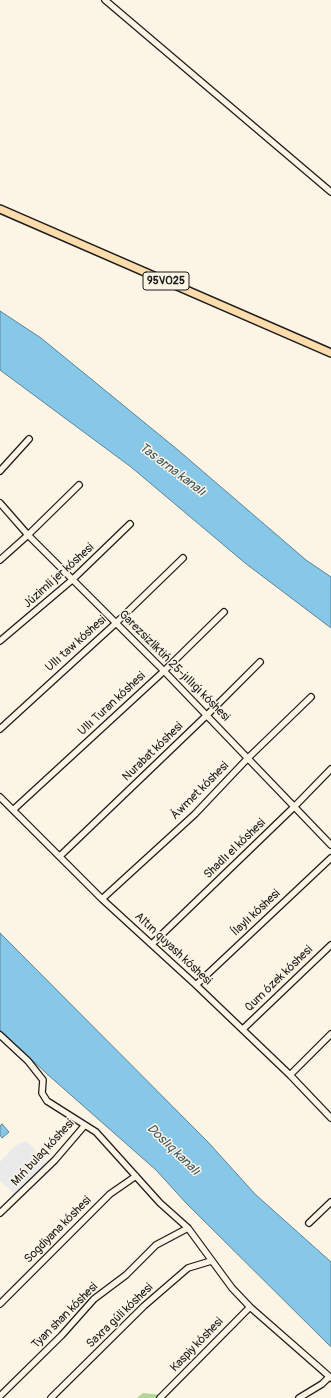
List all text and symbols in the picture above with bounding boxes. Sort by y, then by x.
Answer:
road number: 95V025 [143,272,189,290]
water label: Tas arna kanalı [136,440,208,500]
street label: Júzimli jer kóshesi [21,541,97,611]
street label: Ǵarezsizliktiń 25-jıllıǵı kóshesi [115,607,233,725]
street label: Ullı taw kóshesi [43,613,109,675]
street label: Ullı Turan kóshesi [75,669,149,739]
street label: Nurabat kóshesi [120,720,186,784]
street label: Áwmet kóshesi [168,759,232,823]
street label: Shadlı el kóshesi [201,816,269,882]
street label: Ílaylı kóshesi [229,887,283,939]
street label: Altın quyash kóshesi [132,910,214,988]
street label: Qum ózek kóshesi [242,943,316,1015]
street label: Mıń bulaq kóshesi [8,1117,78,1189]
water label: Doslıq kanalı [143,1121,203,1179]
street label: Sogdiyana kóshesi [22,1194,94,1266]
street label: Tyan shan kóshesi [29,1280,101,1352]
street label: Saxra gúli kóshesi [84,1281,156,1351]
street label: Kaspiy kóshesi [168,1315,226,1375]

